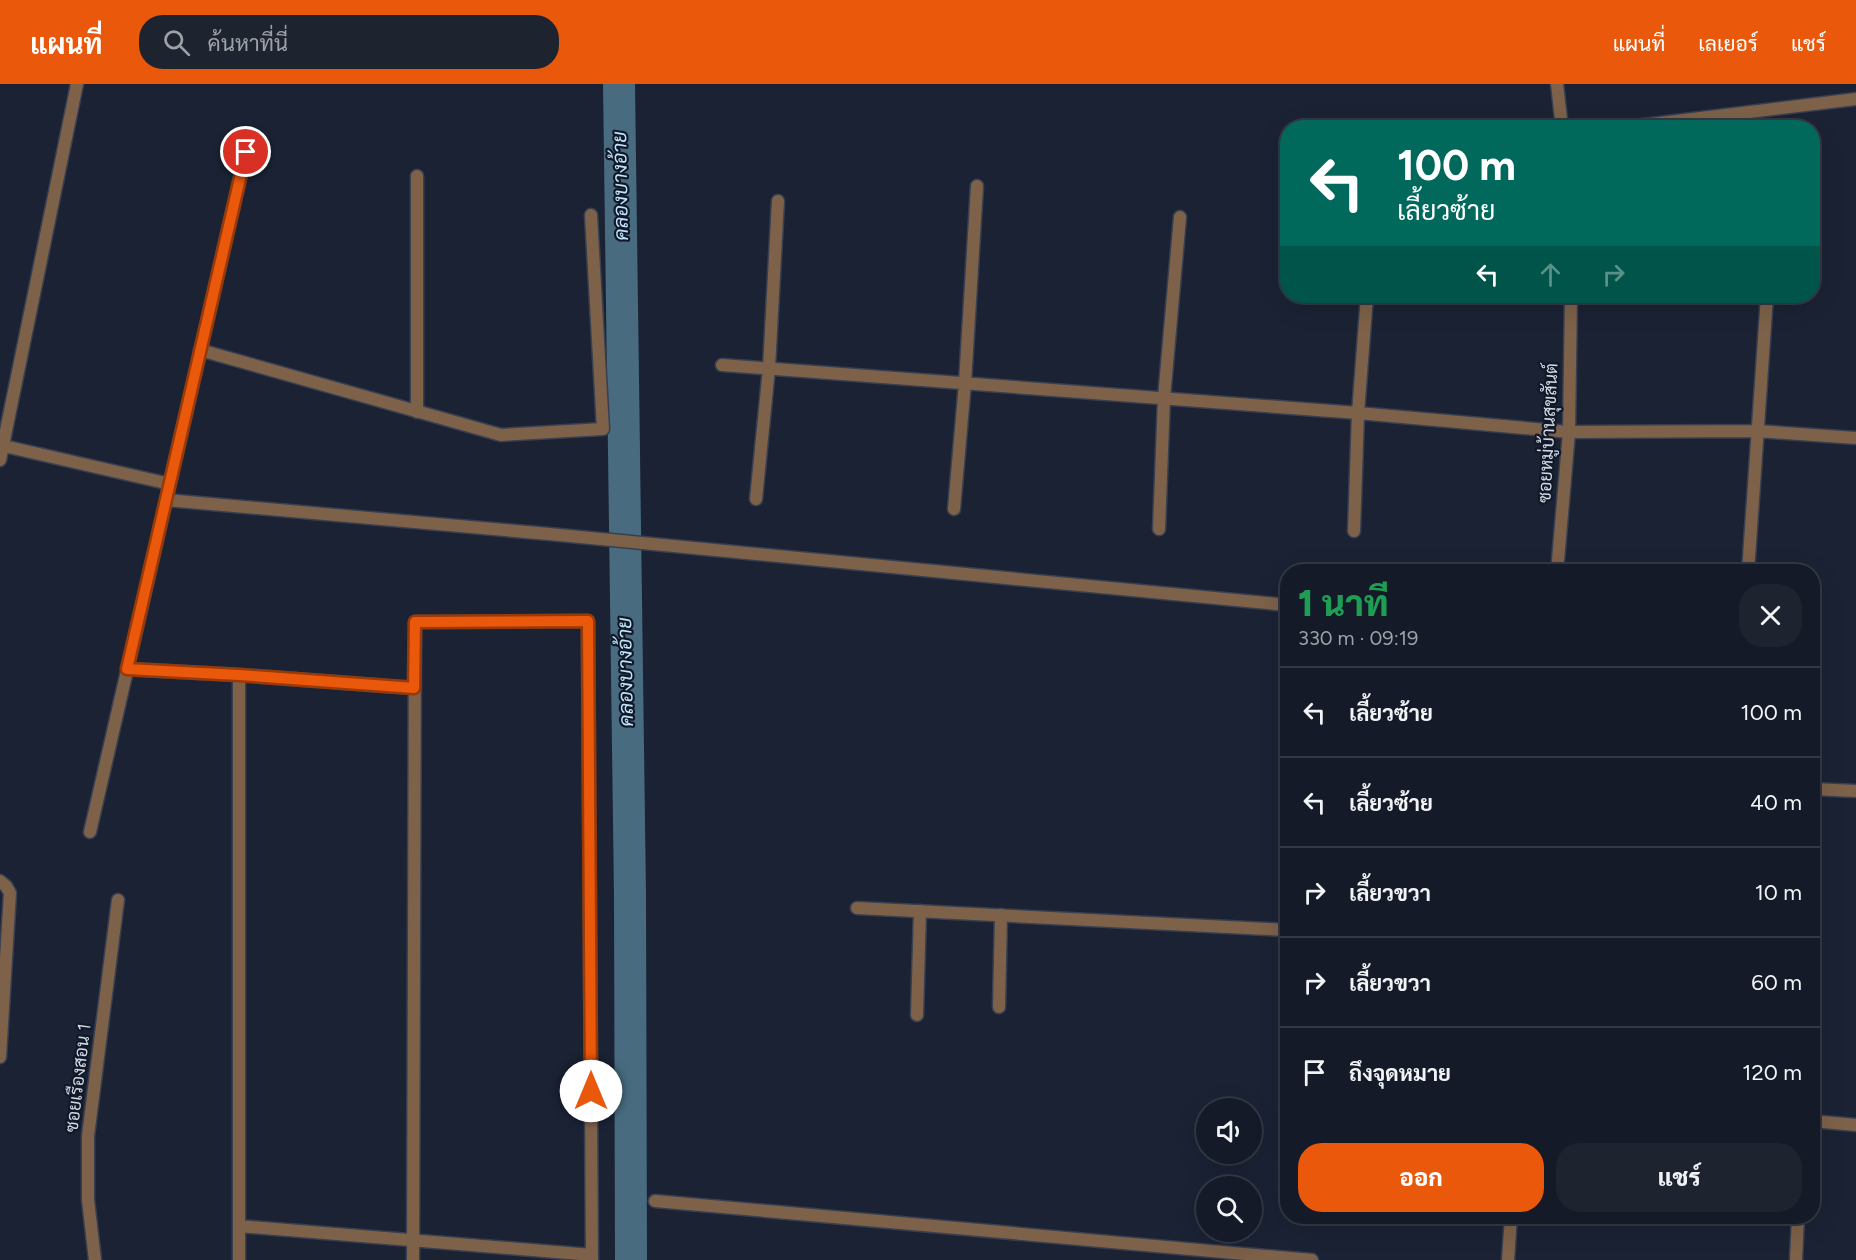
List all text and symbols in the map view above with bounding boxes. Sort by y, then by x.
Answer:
search box [139,15,559,69]
icon: search [160,26,193,59]
text: แผนที่ [30,27,103,61]
text: ค้นหาที่นี่ [208,30,288,57]
text: แผนที่ [1613,31,1665,56]
text: เลเยอร์ [1698,31,1758,56]
text: แชร์ [1791,31,1826,56]
pin [220,126,271,177]
water label: คลองบางอ้าย [606,131,633,241]
icon: arrive [229,135,262,168]
text: 100 m [1397,140,1516,191]
icon: left [1298,144,1376,222]
text: เลี้ยวซ้าย [1397,194,1495,227]
icon: left [1471,258,1504,291]
icon: ahead [1534,258,1567,291]
icon: right [1597,258,1630,291]
street label: ซอยหมู่บ้านสุขสันต์ [1531,362,1565,504]
text: 1 นาที [1298,582,1389,625]
button: close [1739,584,1802,647]
water label: คลองบางอ้าย [611,617,638,727]
text: 330 m · 09:19 [1298,626,1418,650]
icon: left [1298,696,1331,729]
text: 100 m [1741,699,1802,726]
text: เลี้ยวซ้าย [1349,700,1433,727]
icon: left [1298,786,1331,819]
text: 40 m [1750,789,1802,816]
text: เลี้ยวซ้าย [1349,790,1433,817]
icon: right [1298,876,1331,909]
text: 10 m [1755,879,1802,906]
text: เลี้ยวขวา [1349,880,1431,907]
icon: right [1298,966,1331,999]
text: 60 m [1751,969,1802,996]
text: เลี้ยวขวา [1349,970,1431,997]
street label: ซอยเรืองสอน 1 [59,1022,96,1134]
icon: arrive [1298,1056,1331,1089]
position arrow [559,1059,623,1123]
text: 120 m [1742,1059,1802,1086]
text: ถึงจุดหมาย [1349,1060,1451,1087]
map controls [1196,1098,1262,1242]
button: sound [1196,1098,1262,1164]
button: ออก [1298,1143,1544,1212]
button: แชร์ [1556,1143,1802,1212]
button: search [1196,1176,1262,1242]

